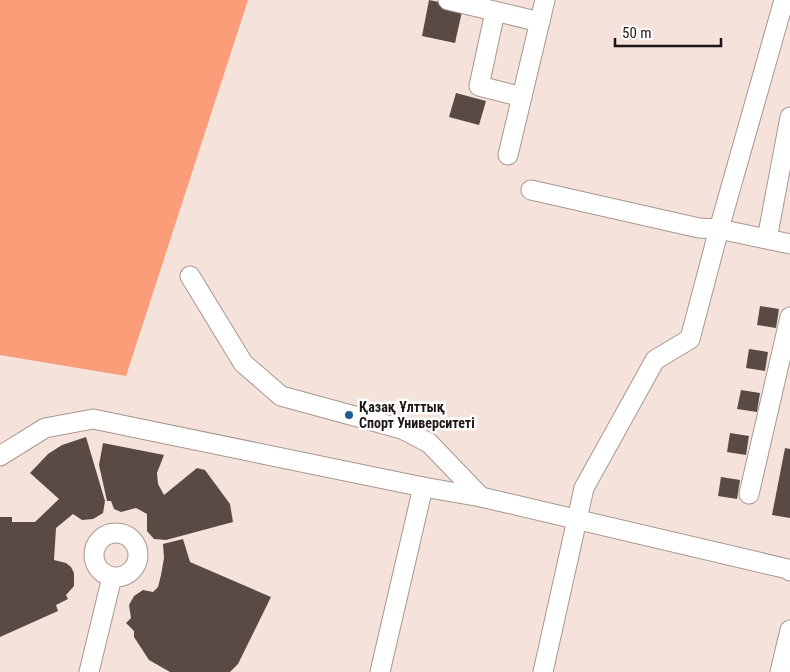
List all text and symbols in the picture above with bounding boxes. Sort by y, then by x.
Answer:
scale bar [615,15,721,47]
text: 50 m [622,24,652,42]
place label: Қазақ Ұлттық Спорт Университеті [359,399,475,431]
marker: Қазақ Ұлттық Спорт Университеті [343,409,355,421]

